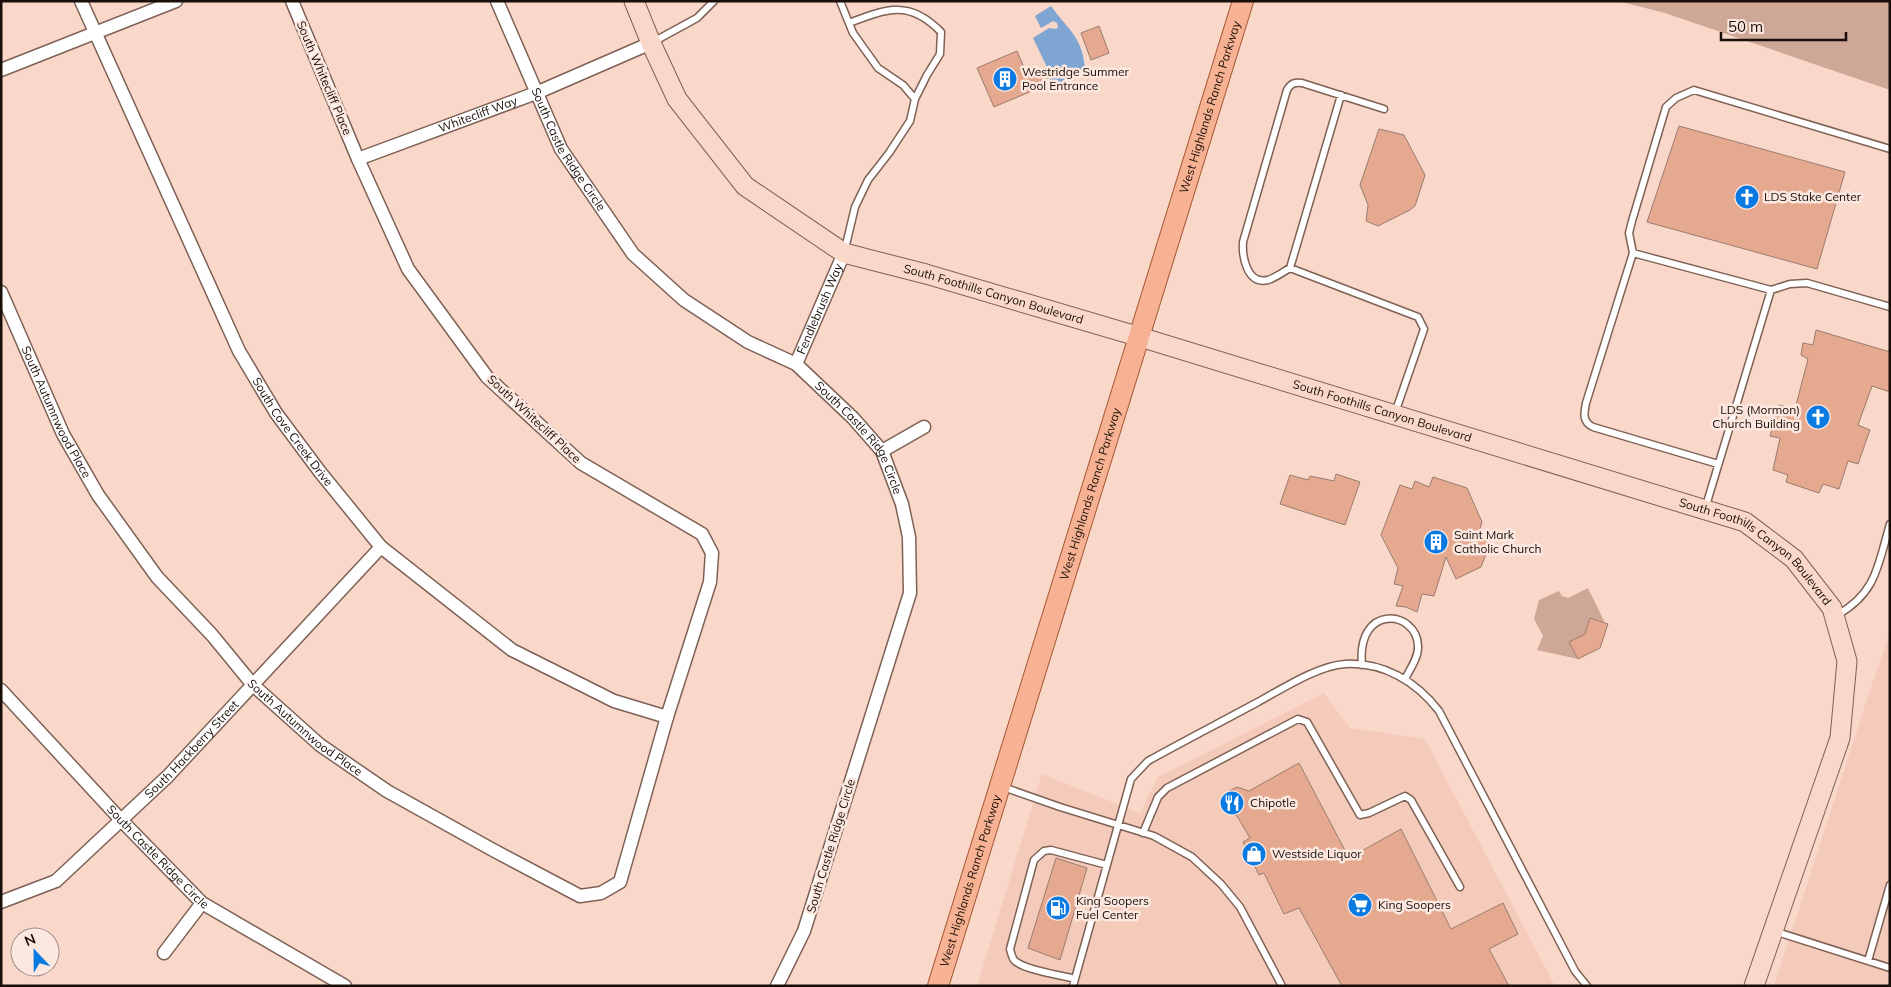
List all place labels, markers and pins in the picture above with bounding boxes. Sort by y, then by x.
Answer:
place label: Westridge Summer Pool Entrance [1022,64,1130,93]
building icon: Westridge Summer Pool Entrance [992,66,1018,92]
church icon: LDS Stake Center [1734,184,1760,210]
place label: LDS Stake Center [1764,189,1862,204]
place label: LDS (Mormon) Church Building [1712,402,1800,431]
church icon: LDS (Mormon) Church Building [1805,404,1831,430]
place label: Saint Mark Catholic Church [1454,527,1542,556]
building icon: Saint Mark Catholic Church [1423,529,1449,555]
restaurant icon: Chipotle [1219,790,1245,816]
place label: Chipotle [1250,795,1296,810]
shop icon: Westside Liquor [1241,841,1267,867]
place label: Westside Liquor [1272,846,1362,861]
supermarket icon: King Soopers [1347,892,1373,918]
place label: King Soopers Fuel Center [1076,893,1149,922]
fuel station icon: King Soopers Fuel Center [1045,895,1071,921]
place label: King Soopers [1378,897,1451,912]

